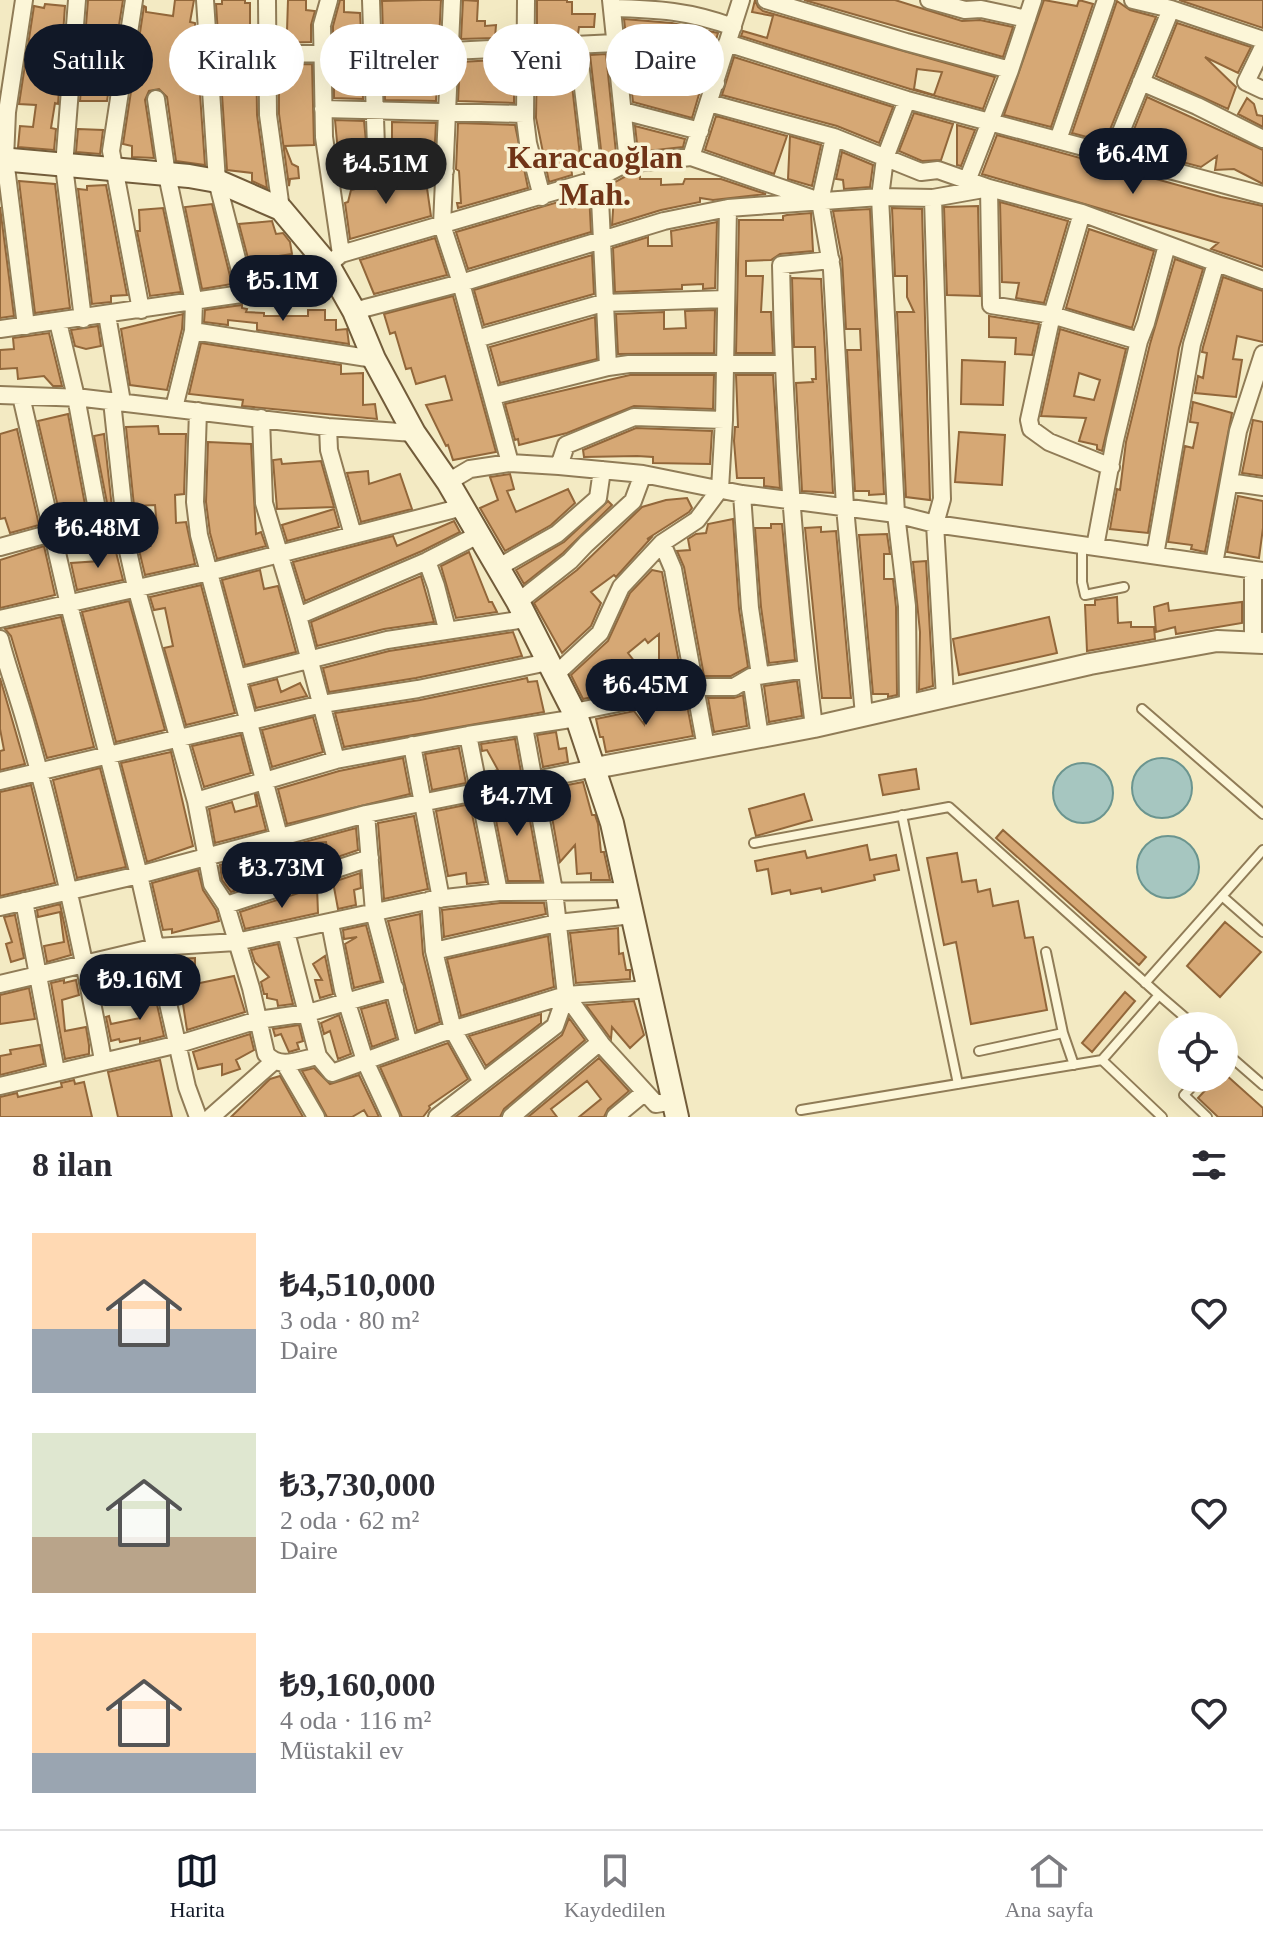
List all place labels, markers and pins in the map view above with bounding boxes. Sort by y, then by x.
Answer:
pin: ₺6.4M [1077,128,1189,196]
pin: ₺4.51M [321,138,451,206]
pin: ₺5.1M [227,255,339,323]
pin: ₺6.48M [33,502,163,570]
pin: ₺6.45M [581,659,711,727]
pin: ₺4.7M [461,770,573,838]
pin: ₺3.73M [217,842,347,910]
pin: ₺9.16M [75,954,205,1022]

